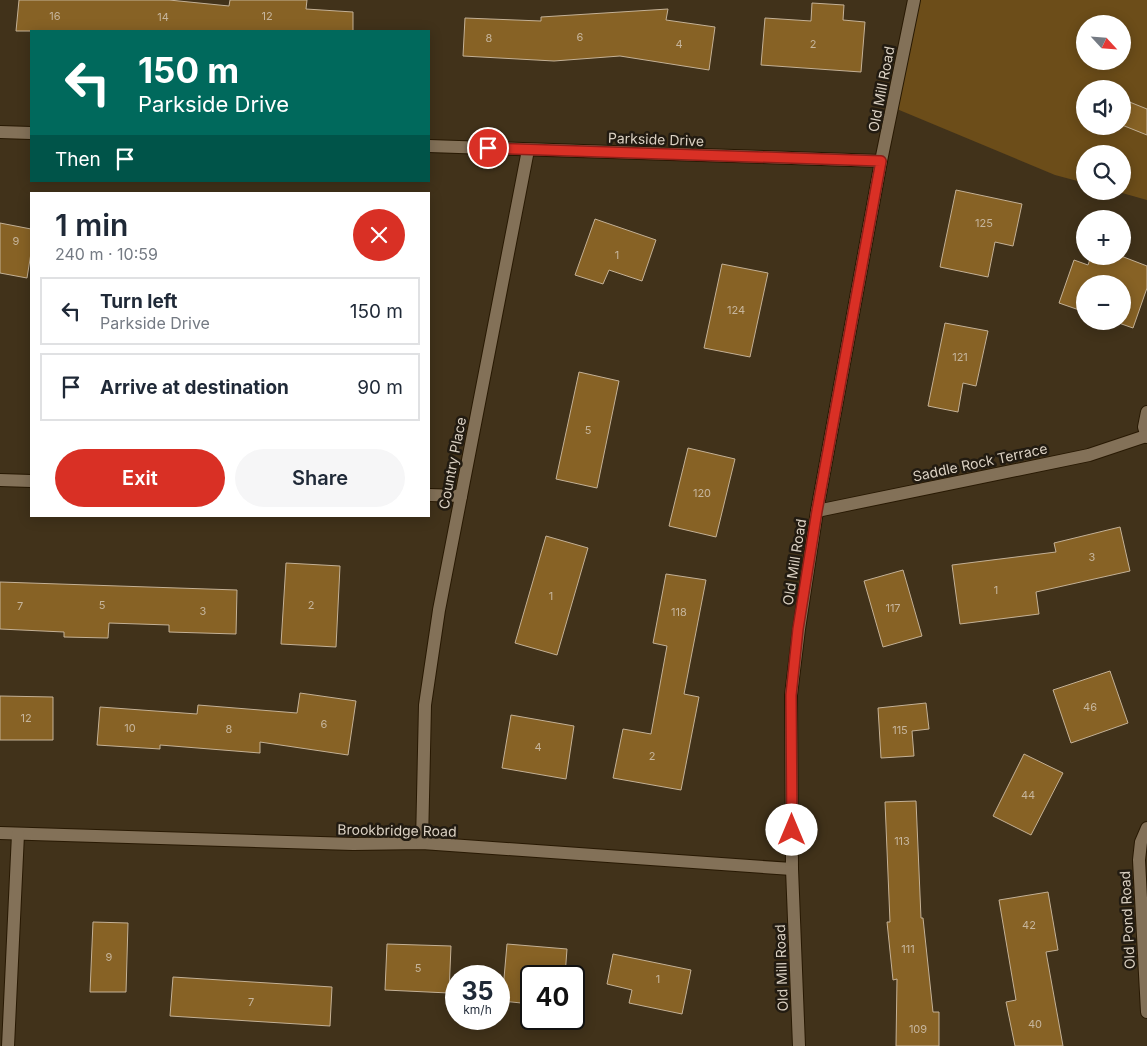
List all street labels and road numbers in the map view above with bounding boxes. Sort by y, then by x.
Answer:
street label: Old Mill Road [864,45,898,133]
street label: Parkside Drive [608,129,704,149]
street label: Country Place [435,416,469,510]
street label: Saddle Rock Terrace [911,439,1049,485]
street label: Old Mill Road [779,518,809,606]
street label: Brookbridge Road [337,820,457,840]
street label: Old Pond Road [1116,870,1138,970]
street label: Old Mill Road [771,924,791,1012]

